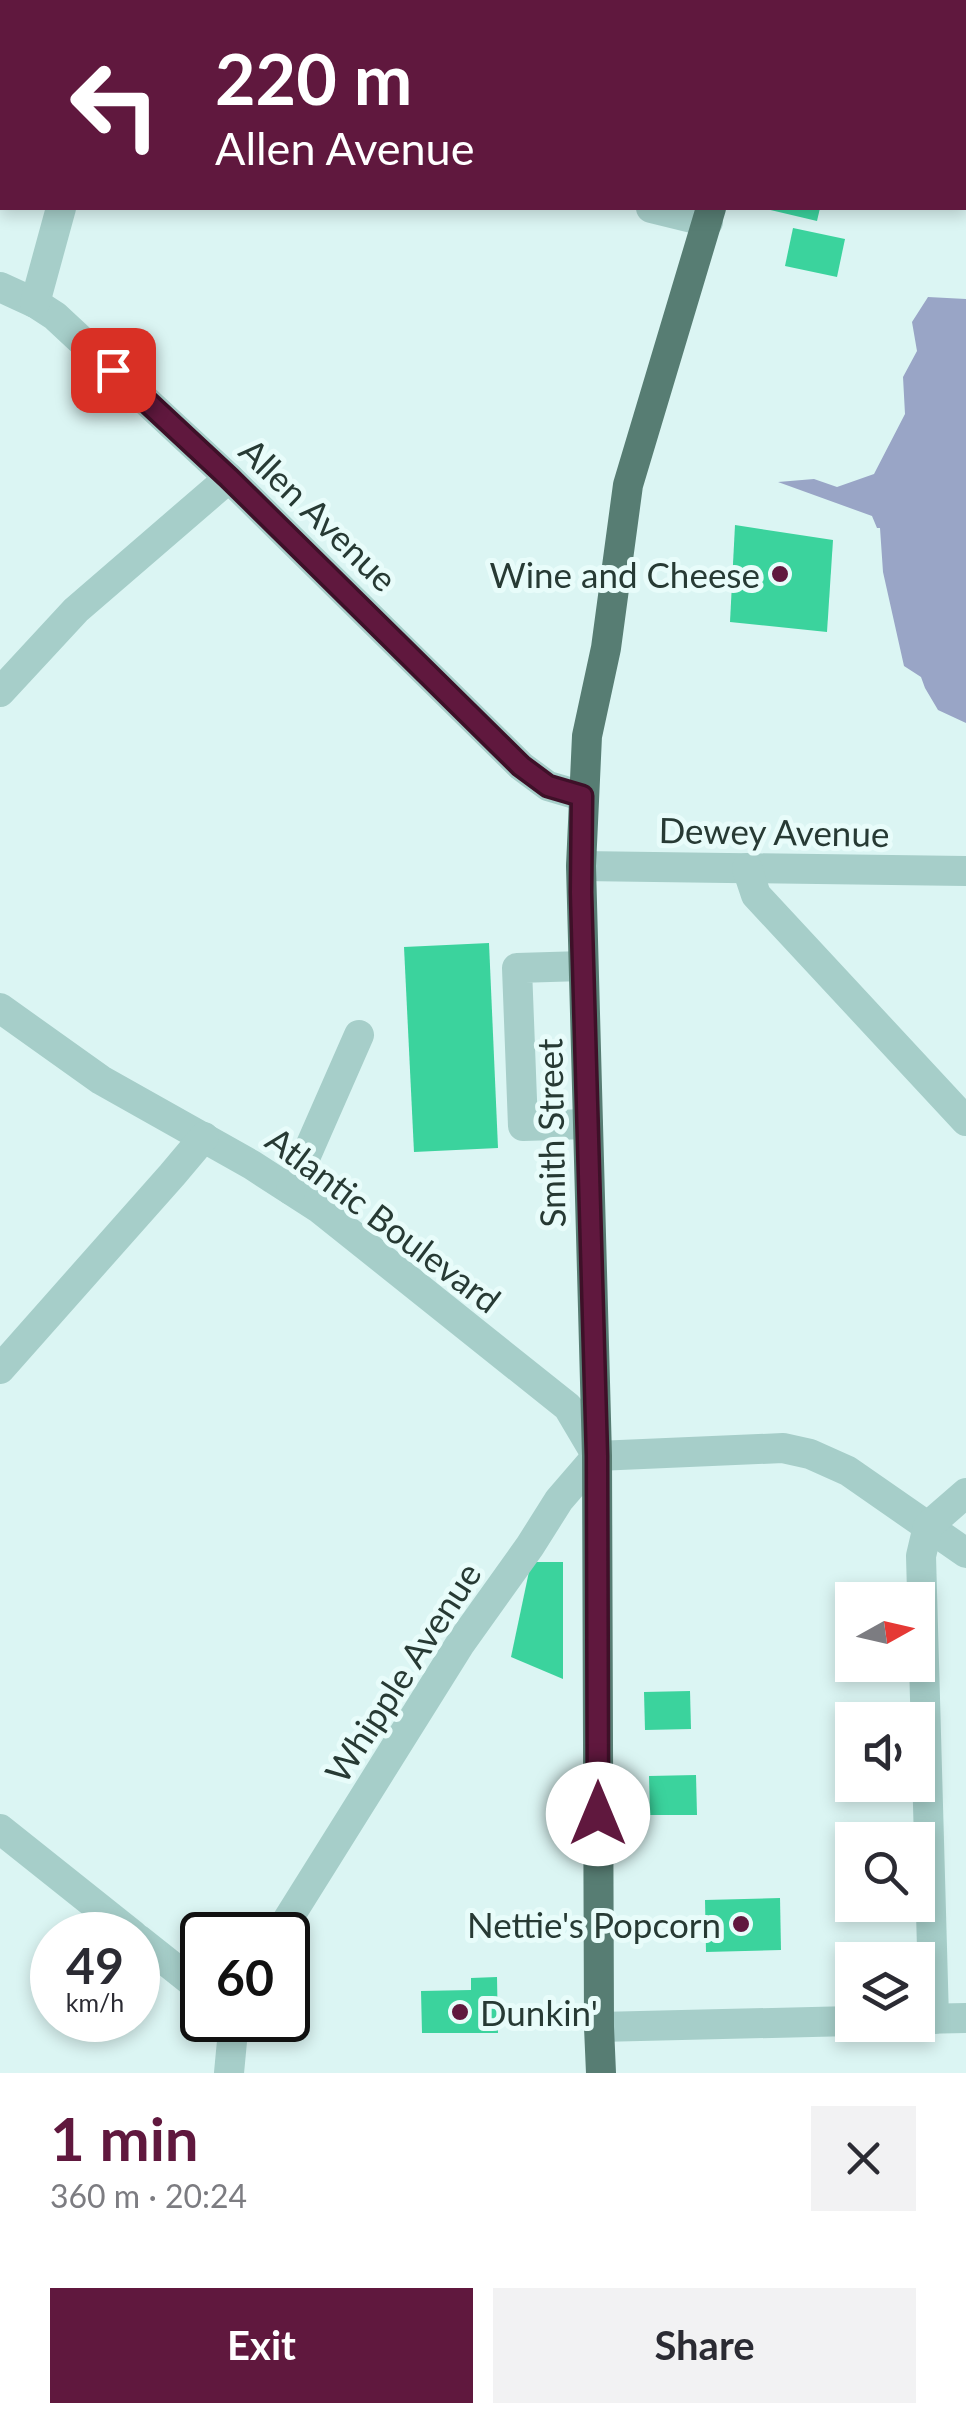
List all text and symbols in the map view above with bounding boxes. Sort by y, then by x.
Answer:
text: 220 m [215,36,412,120]
icon: left [50,40,180,170]
text: Allen Avenue [215,121,474,175]
pin [71,328,156,413]
icon: arrive [86,343,141,398]
street label: Allen Avenue [232,429,406,599]
place label: Wine and Cheese [490,553,760,595]
marker: Wine and Cheese [769,563,791,585]
street label: Dewey Avenue [658,808,890,854]
street label: Smith Street [527,1038,573,1228]
street label: Atlantic Boulevard [259,1117,509,1321]
street label: Whipple Avenue [315,1554,489,1790]
north arrow [835,1582,935,1682]
map controls [835,1582,935,2042]
button: sound [835,1702,935,1802]
position arrow [546,1762,650,1866]
button: search [835,1822,935,1922]
place label: Nettie's Popcorn [467,1903,721,1945]
speed limit sign: 60 [180,1912,310,2042]
marker: Nettie's Popcorn [730,1913,752,1935]
text: 49 [66,1935,124,1995]
button: layers [835,1942,935,2042]
text: km/h [66,1987,124,2017]
place label: Dunkin' [480,1991,598,2033]
marker: Dunkin' [449,2001,471,2023]
text: 1 min [50,2102,199,2174]
button: close [811,2106,916,2211]
text: 360 m · 20:24 [50,2176,247,2215]
button: Exit [50,2288,473,2403]
button: Share [493,2288,916,2403]

